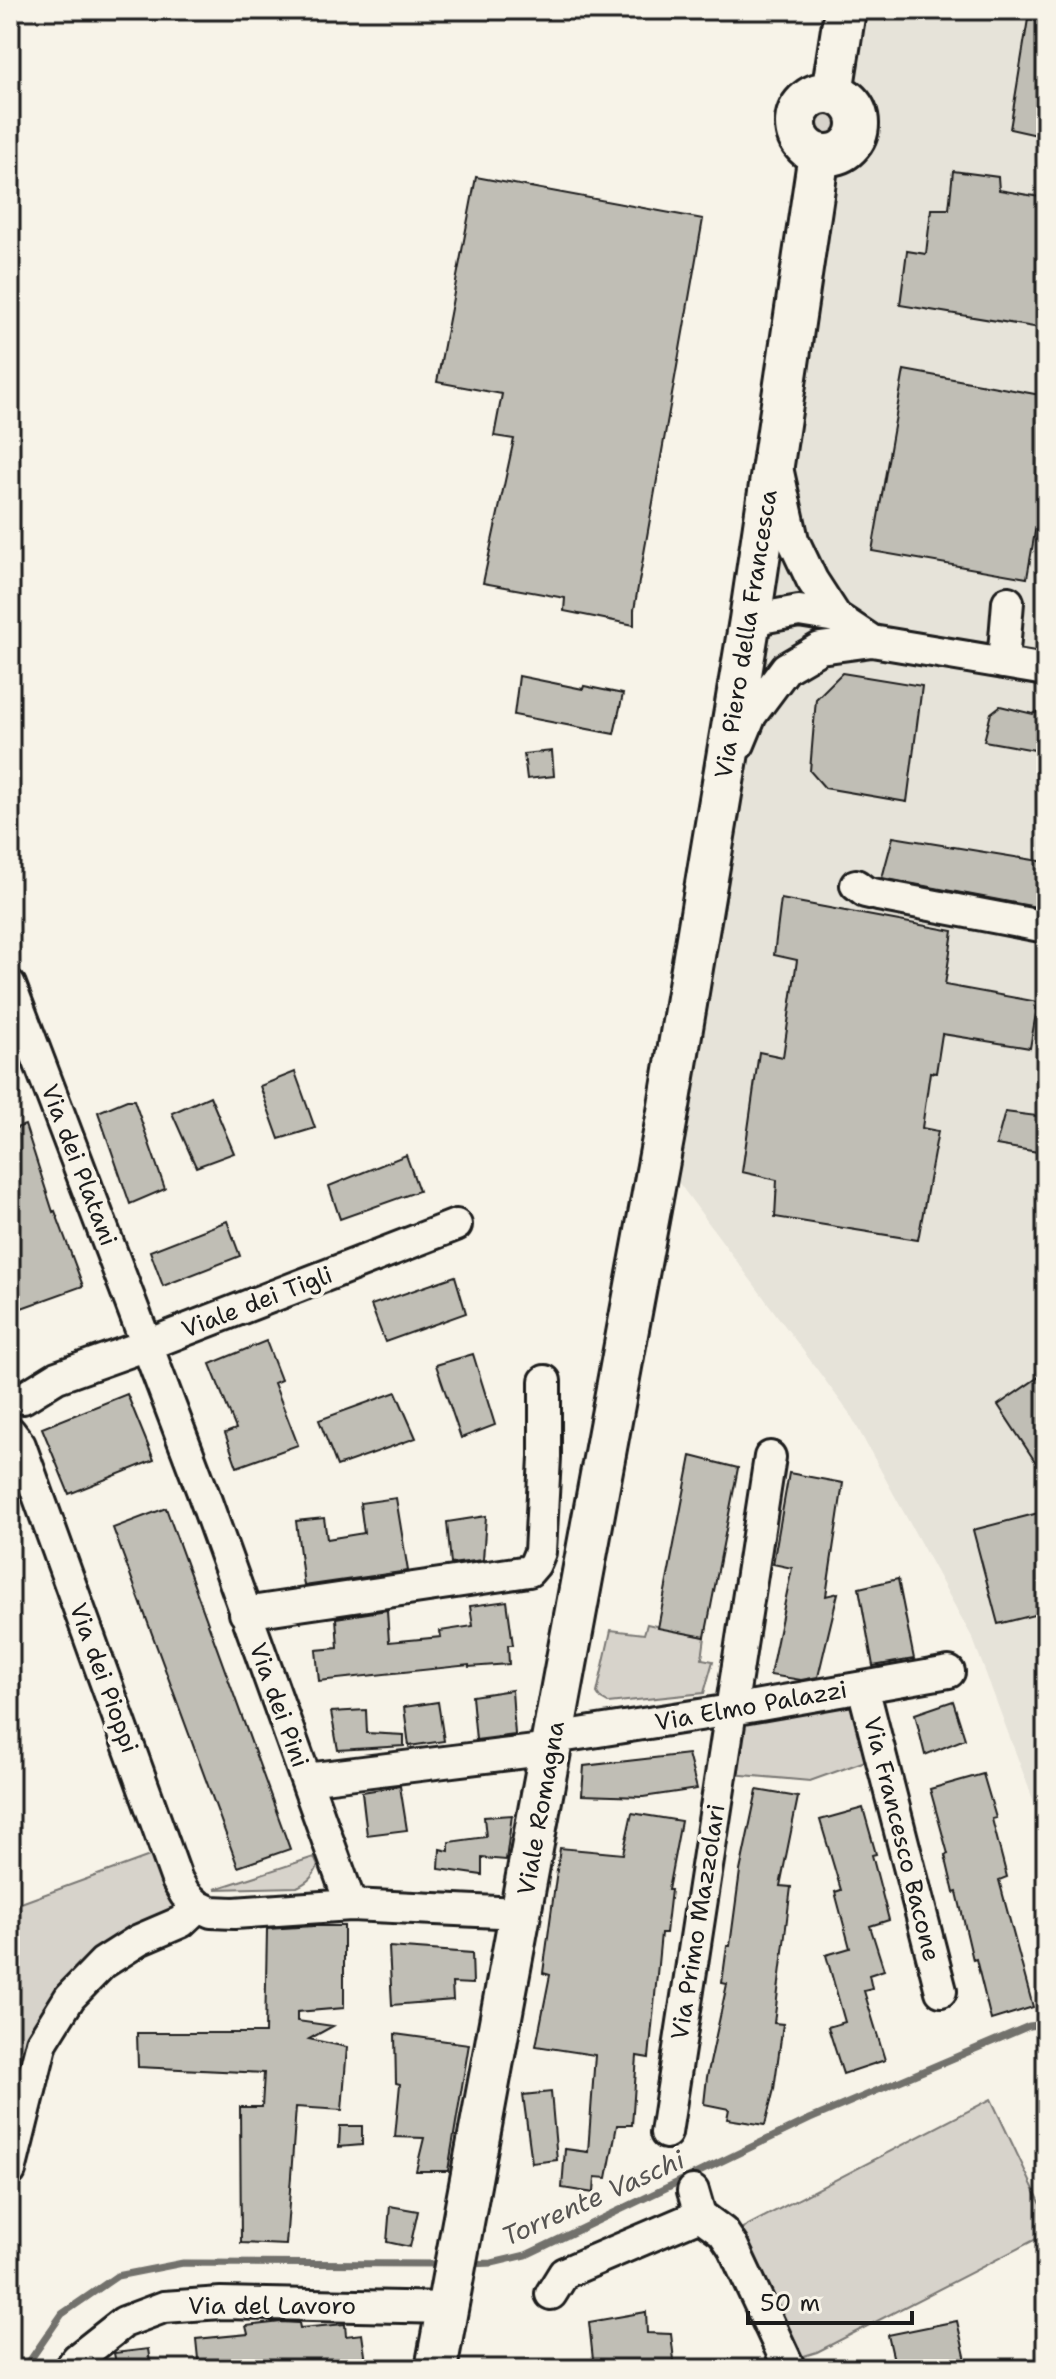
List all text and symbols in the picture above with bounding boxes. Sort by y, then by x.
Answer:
street label: Via Piero della Francesca [707,487,785,781]
street label: Via dei Platani [33,1080,125,1250]
street label: Viale dei Tigli [177,1259,337,1345]
street label: Via dei Pioppi [62,1599,146,1757]
street label: Via dei Pini [242,1638,316,1772]
street label: Via Elmo Palazzi [652,1673,850,1739]
street label: Via Francesco Bacone [856,1713,948,1965]
street label: Viale Romagna [510,1718,572,1898]
street label: Via Primo Mazzolari [664,1802,732,2042]
water label: Torrente Vaschi [496,2141,690,2254]
scale bar [748,2275,912,2325]
text: 50 m [760,2287,820,2319]
street label: Via del Lavoro [188,2290,356,2322]

